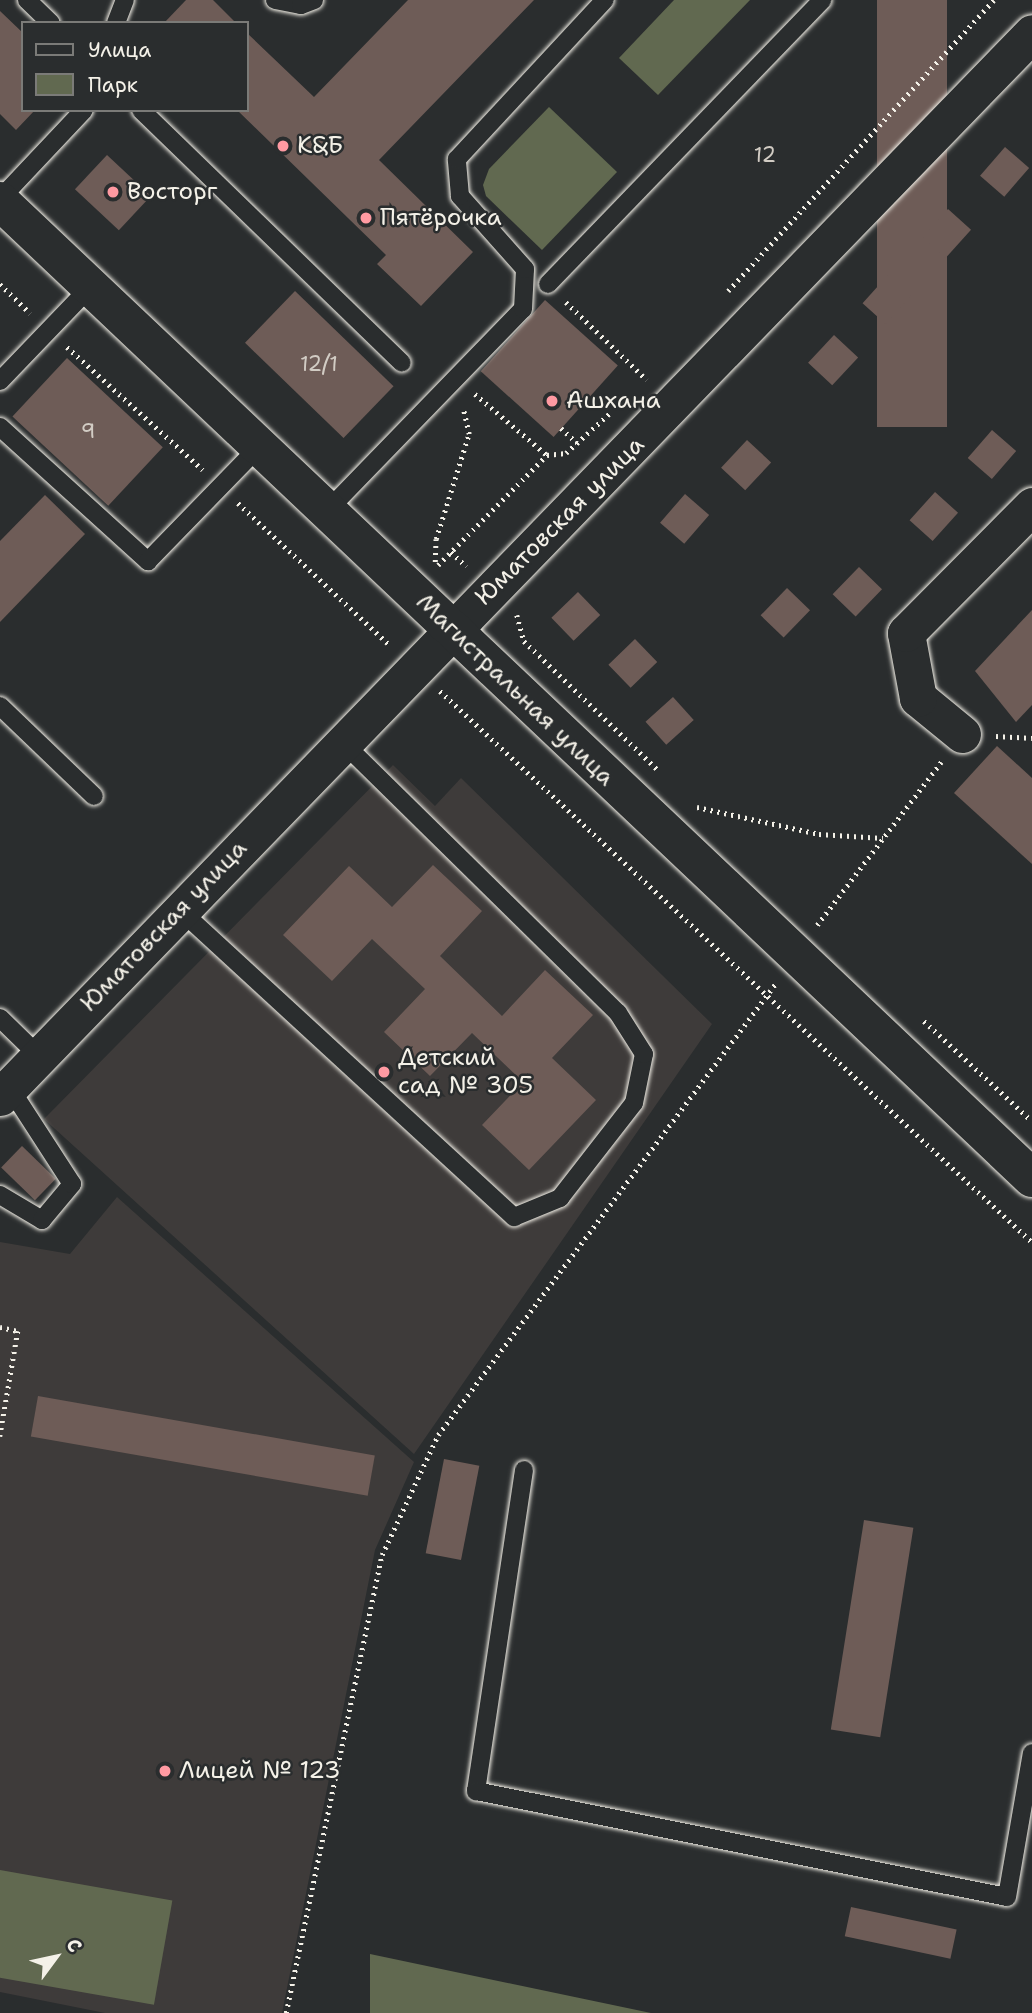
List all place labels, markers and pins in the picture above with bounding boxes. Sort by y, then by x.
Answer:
place label: К&Б [297,132,343,160]
marker: К&Б [275,138,291,154]
place label: Восторг [127,178,217,206]
marker: Восторг [105,184,121,200]
place label: Пятёрочка [380,204,502,232]
marker: Пятёрочка [358,210,374,226]
place label: Ашхана [566,387,661,415]
marker: Ашхана [544,393,560,409]
place label: Детский сад № 305 [398,1044,533,1100]
marker: Детский сад № 305 [376,1064,392,1080]
place label: Лицей № 123 [179,1757,341,1785]
marker: Лицей № 123 [157,1763,173,1779]

